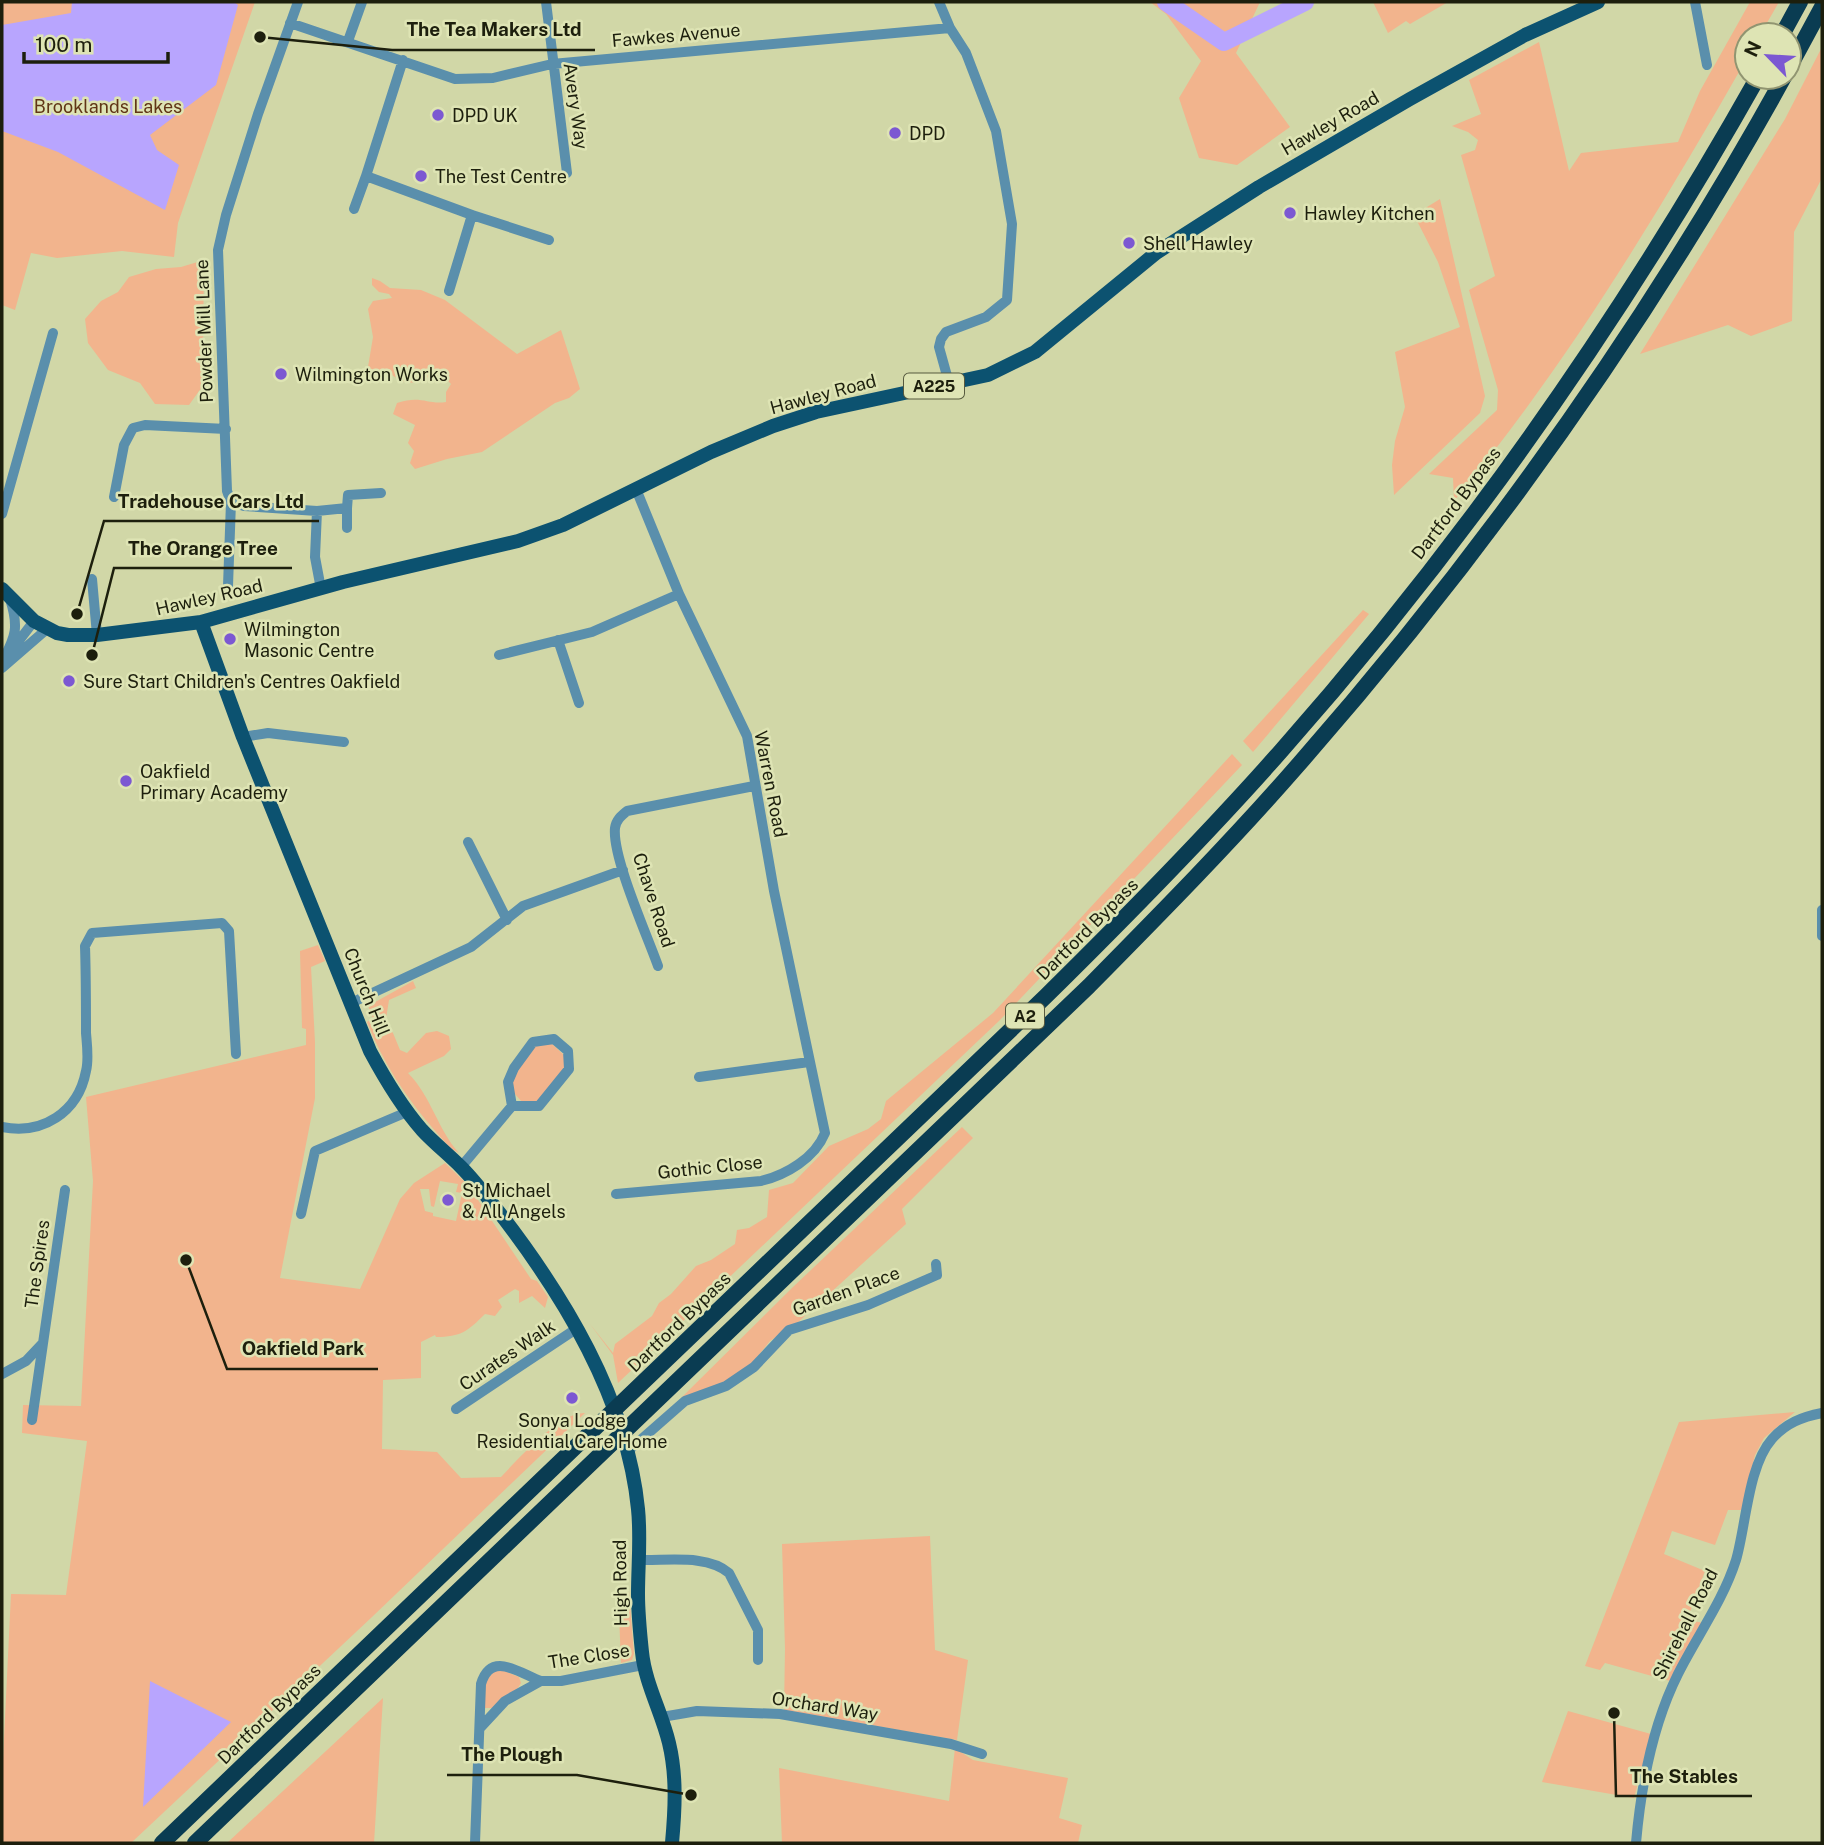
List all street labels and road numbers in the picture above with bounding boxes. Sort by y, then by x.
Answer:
street label: Fawkes Avenue [611,19,741,51]
street label: Avery Way [560,61,593,151]
street label: Hawley Road [1278,87,1382,159]
street label: Powder Mill Lane [191,259,217,403]
street label: Hawley Road [768,370,878,418]
road number: A225 [904,374,964,398]
street label: Dartford Bypass [1407,443,1505,563]
street label: Hawley Road [153,575,265,619]
street label: Warren Road [750,729,792,839]
street label: Chave Road [629,850,679,950]
street label: Dartford Bypass [1032,874,1142,984]
street label: Church Hill [340,945,394,1039]
road number: A2 [1006,1004,1044,1028]
street label: Gothic Close [656,1151,764,1183]
street label: The Spires [20,1218,54,1310]
street label: Garden Place [790,1262,902,1320]
street label: Dartford Bypass [623,1268,735,1376]
street label: Curates Walk [455,1315,559,1395]
street label: High Road [609,1539,631,1627]
street label: Shirehall Road [1648,1565,1722,1683]
street label: The Close [547,1639,631,1673]
street label: Dartford Bypass [213,1660,325,1768]
street label: Orchard Way [770,1687,880,1725]

